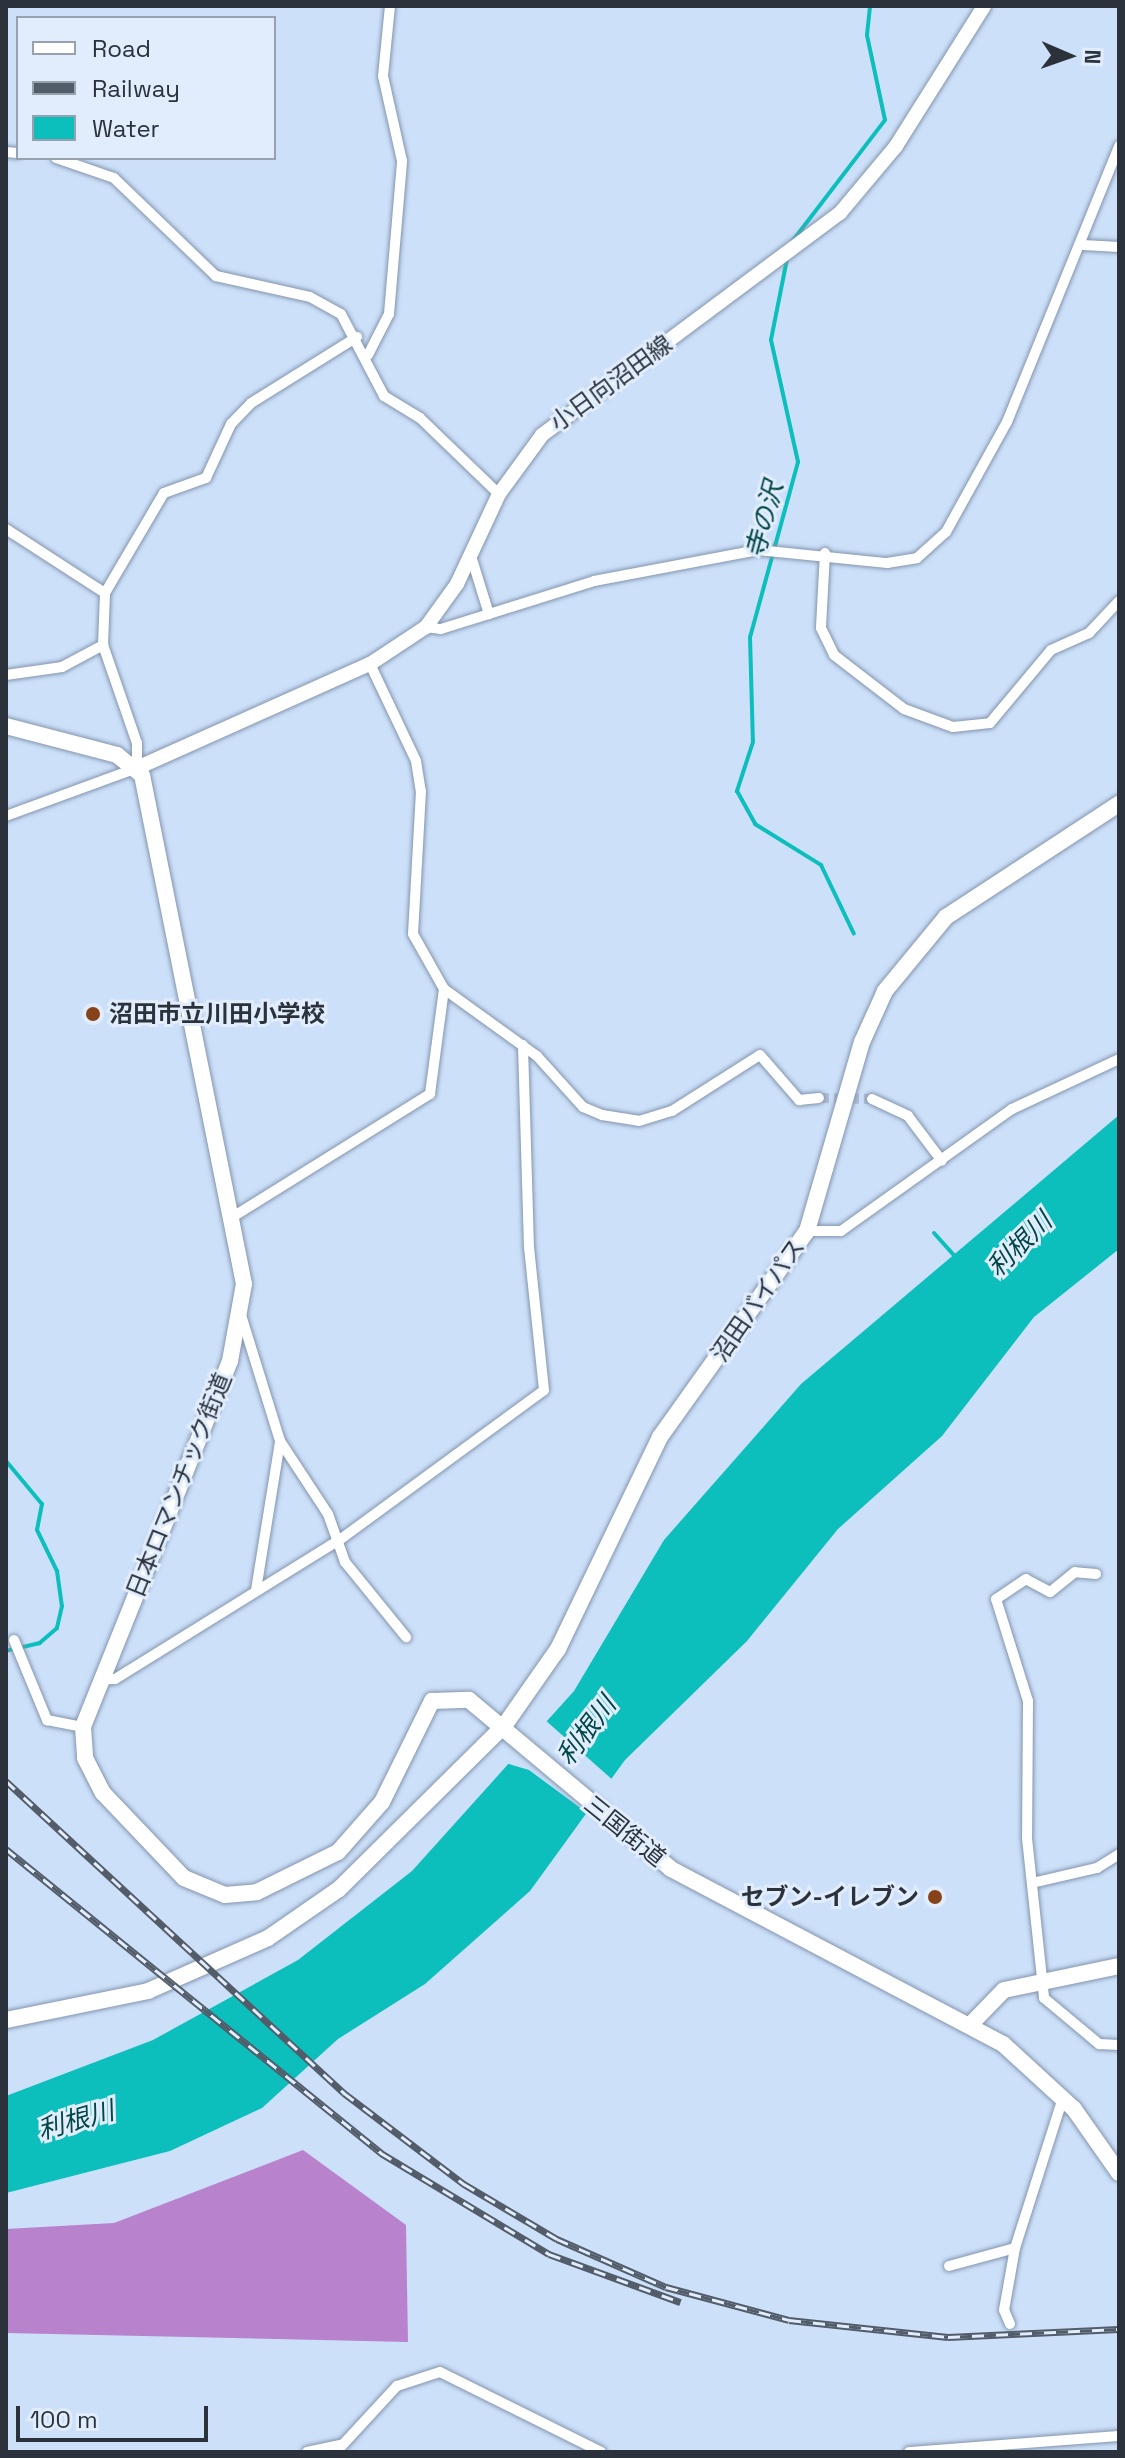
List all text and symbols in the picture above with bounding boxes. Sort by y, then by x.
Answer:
legend [16,16,276,160]
north arrow [1029,16,1109,96]
text: Road [92,33,151,64]
text: N [1079,49,1107,65]
text: Railway [92,73,180,104]
text: Water [92,113,160,144]
street label: 小日向沼田線 [544,329,678,437]
water label: 寺の沢 [740,478,790,562]
place label: 沼田市立川田小学校 [109,1000,325,1028]
marker: 沼田市立川田小学校 [84,1005,102,1023]
water label: 利根川 [981,1206,1059,1284]
street label: 沼田バイパス [705,1233,811,1367]
street label: 日本ロマンチック街道 [121,1368,237,1602]
water label: 利根川 [551,1690,623,1772]
street label: 三国街道 [579,1790,671,1872]
place label: セブン-イレブン [741,1883,919,1911]
marker: セブン-イレブン [926,1888,944,1906]
water label: 利根川 [34,2095,118,2147]
scale bar [20,2390,212,2440]
text: 100 m [30,2404,98,2435]

